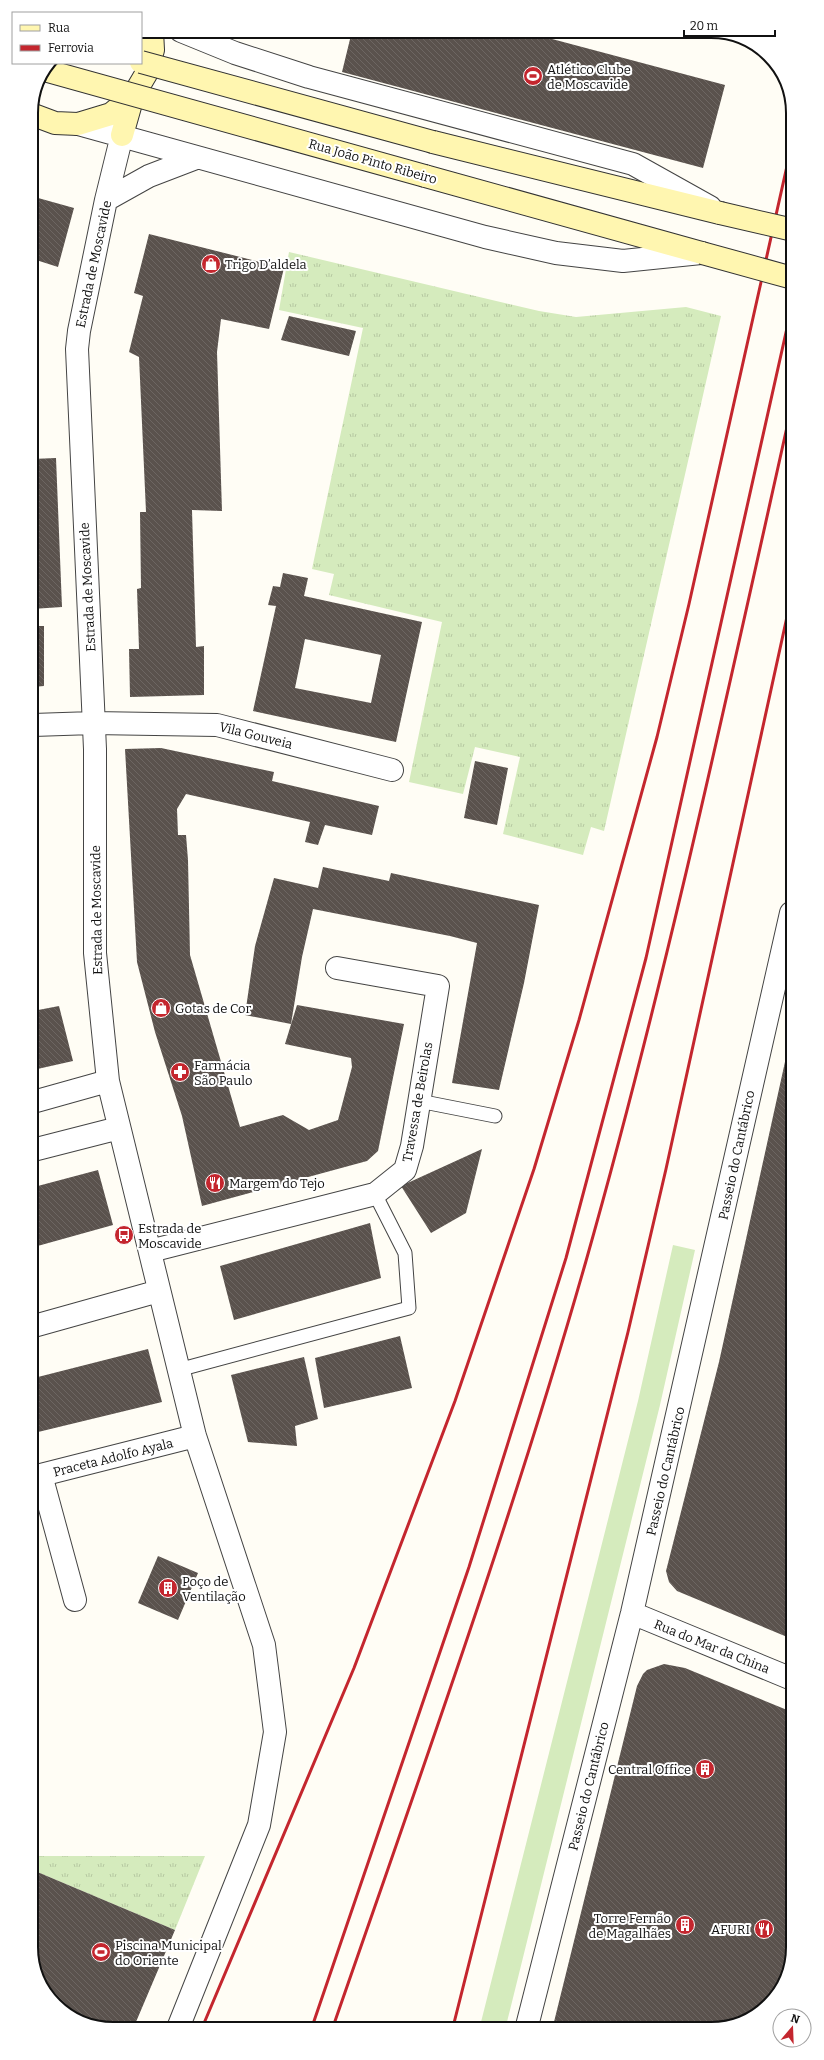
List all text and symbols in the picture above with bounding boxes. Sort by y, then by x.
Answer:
legend [12,12,142,64]
scale bar [684,12,775,38]
text: 20 m [690,19,719,33]
text: Rua [48,21,70,35]
text: Ferrovia [48,41,94,55]
place label: Atlético Clube de Moscavide [547,62,631,92]
sports icon: Atlético Clube de Moscavide [522,65,544,87]
street label: Rua João Pinto Ribeiro [307,136,439,187]
street label: Estrada de Moscavide [73,199,114,329]
shop icon: Trigo D’aldela [200,253,222,275]
place label: Trigo D’aldela [225,257,307,272]
street label: Estrada de Moscavide [77,522,98,652]
street label: Vila Gouveia [218,719,294,752]
street label: Estrada de Moscavide [88,845,105,975]
shop icon: Gotas de Cor [150,997,172,1019]
place label: Gotas de Cor [175,1001,251,1016]
street label: Travessa de Beirolas [400,1041,435,1163]
place label: Farmácia São Paulo [194,1058,253,1088]
pharmacy icon: Farmácia São Paulo [169,1061,191,1083]
street label: Passeio do Cantábrico [715,1089,758,1221]
restaurant icon: Margem do Tejo [204,1172,226,1194]
place label: Margem do Tejo [229,1176,325,1191]
place label: Estrada de Moscavide [138,1221,202,1251]
bus stop icon: Estrada de Moscavide [113,1224,135,1246]
street label: Passeio do Cantábrico [643,1405,688,1537]
street label: Praceta Adolfo Ayala [52,1435,175,1480]
place label: Poço de Ventilação [182,1574,246,1604]
building icon: Poço de Ventilação [157,1577,179,1599]
street label: Rua do Mar da China [652,1616,772,1677]
street label: Passeio do Cantábrico [565,1720,612,1852]
building icon: Central Office [694,1758,716,1780]
place label: Central Office [608,1762,691,1777]
place label: Torre Fernão de Magalhães [589,1911,671,1941]
building icon: Torre Fernão de Magalhães [674,1914,696,1936]
restaurant icon: AFURI [753,1918,775,1940]
place label: AFURI [711,1922,750,1937]
place label: Piscina Municipal do Oriente [115,1938,222,1968]
sports icon: Piscina Municipal do Oriente [90,1941,112,1963]
north arrow [772,2008,812,2048]
text: N [789,2011,802,2027]

